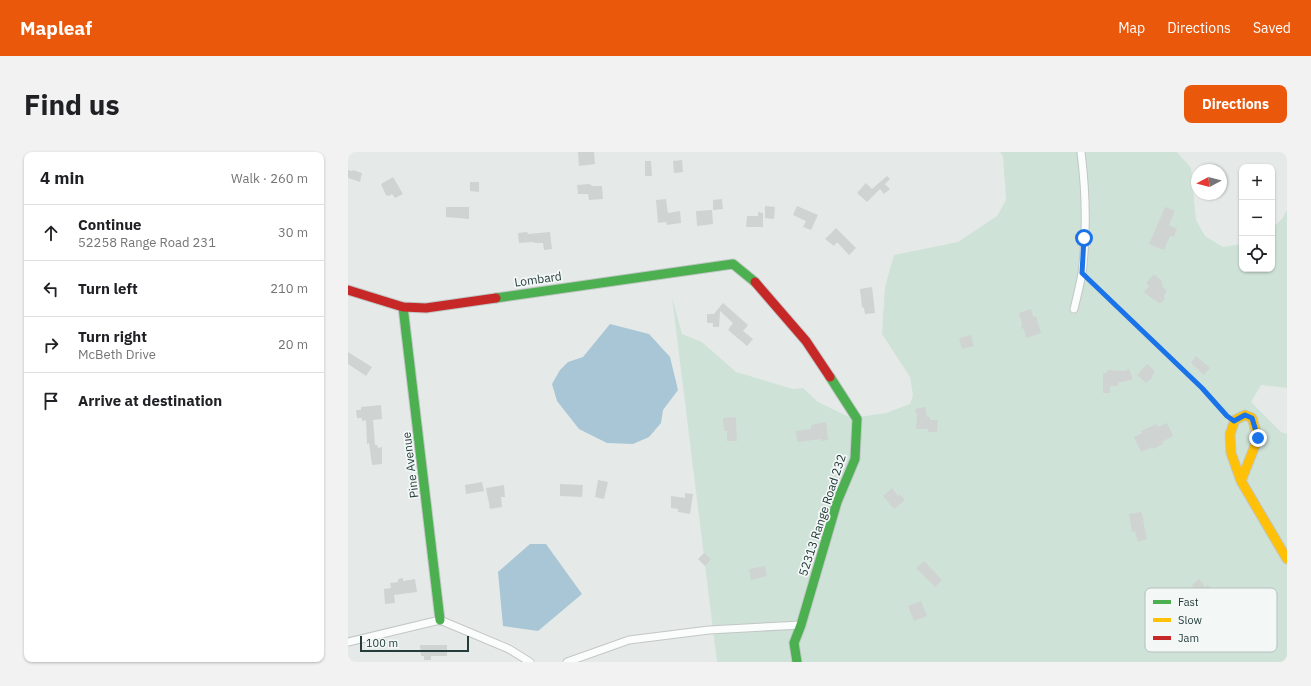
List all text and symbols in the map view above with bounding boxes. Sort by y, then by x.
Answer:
text: Mapleaf [20,16,92,40]
text: Map [1118,19,1145,37]
text: Directions [1167,19,1231,37]
text: Saved [1253,19,1291,37]
button: Directions [1184,85,1287,123]
text: Find us [24,86,120,123]
north arrow [1191,164,1227,200]
map controls [1239,164,1275,272]
button: + [1239,164,1275,200]
text: 4 min [40,167,84,189]
text: Walk · 260 m [231,170,308,187]
button: − [1239,200,1275,236]
text: Continue [78,215,142,234]
icon: ahead [40,222,62,244]
text: 30 m [278,224,308,241]
route start [1075,229,1093,247]
text: 52258 Range Road 231 [78,234,216,251]
button: locate [1239,236,1275,272]
street label: Lombard [513,268,563,290]
icon: left [40,278,62,300]
text: Turn left [78,279,138,298]
text: 210 m [270,280,308,297]
text: Turn right [78,327,147,346]
icon: right [40,334,62,356]
text: 20 m [278,336,308,353]
text: McBeth Drive [78,346,156,363]
icon: arrive [40,390,62,412]
text: Arrive at destination [78,391,222,410]
route end [1249,429,1267,447]
street label: Pine Avenue [398,431,422,499]
street label: 52313 Range Road 232 [795,452,849,578]
legend [1145,588,1277,652]
text: Fast [1178,595,1199,609]
text: Slow [1178,613,1202,627]
text: Jam [1178,631,1199,645]
scale bar [360,634,469,653]
text: 100 m [366,636,398,650]

